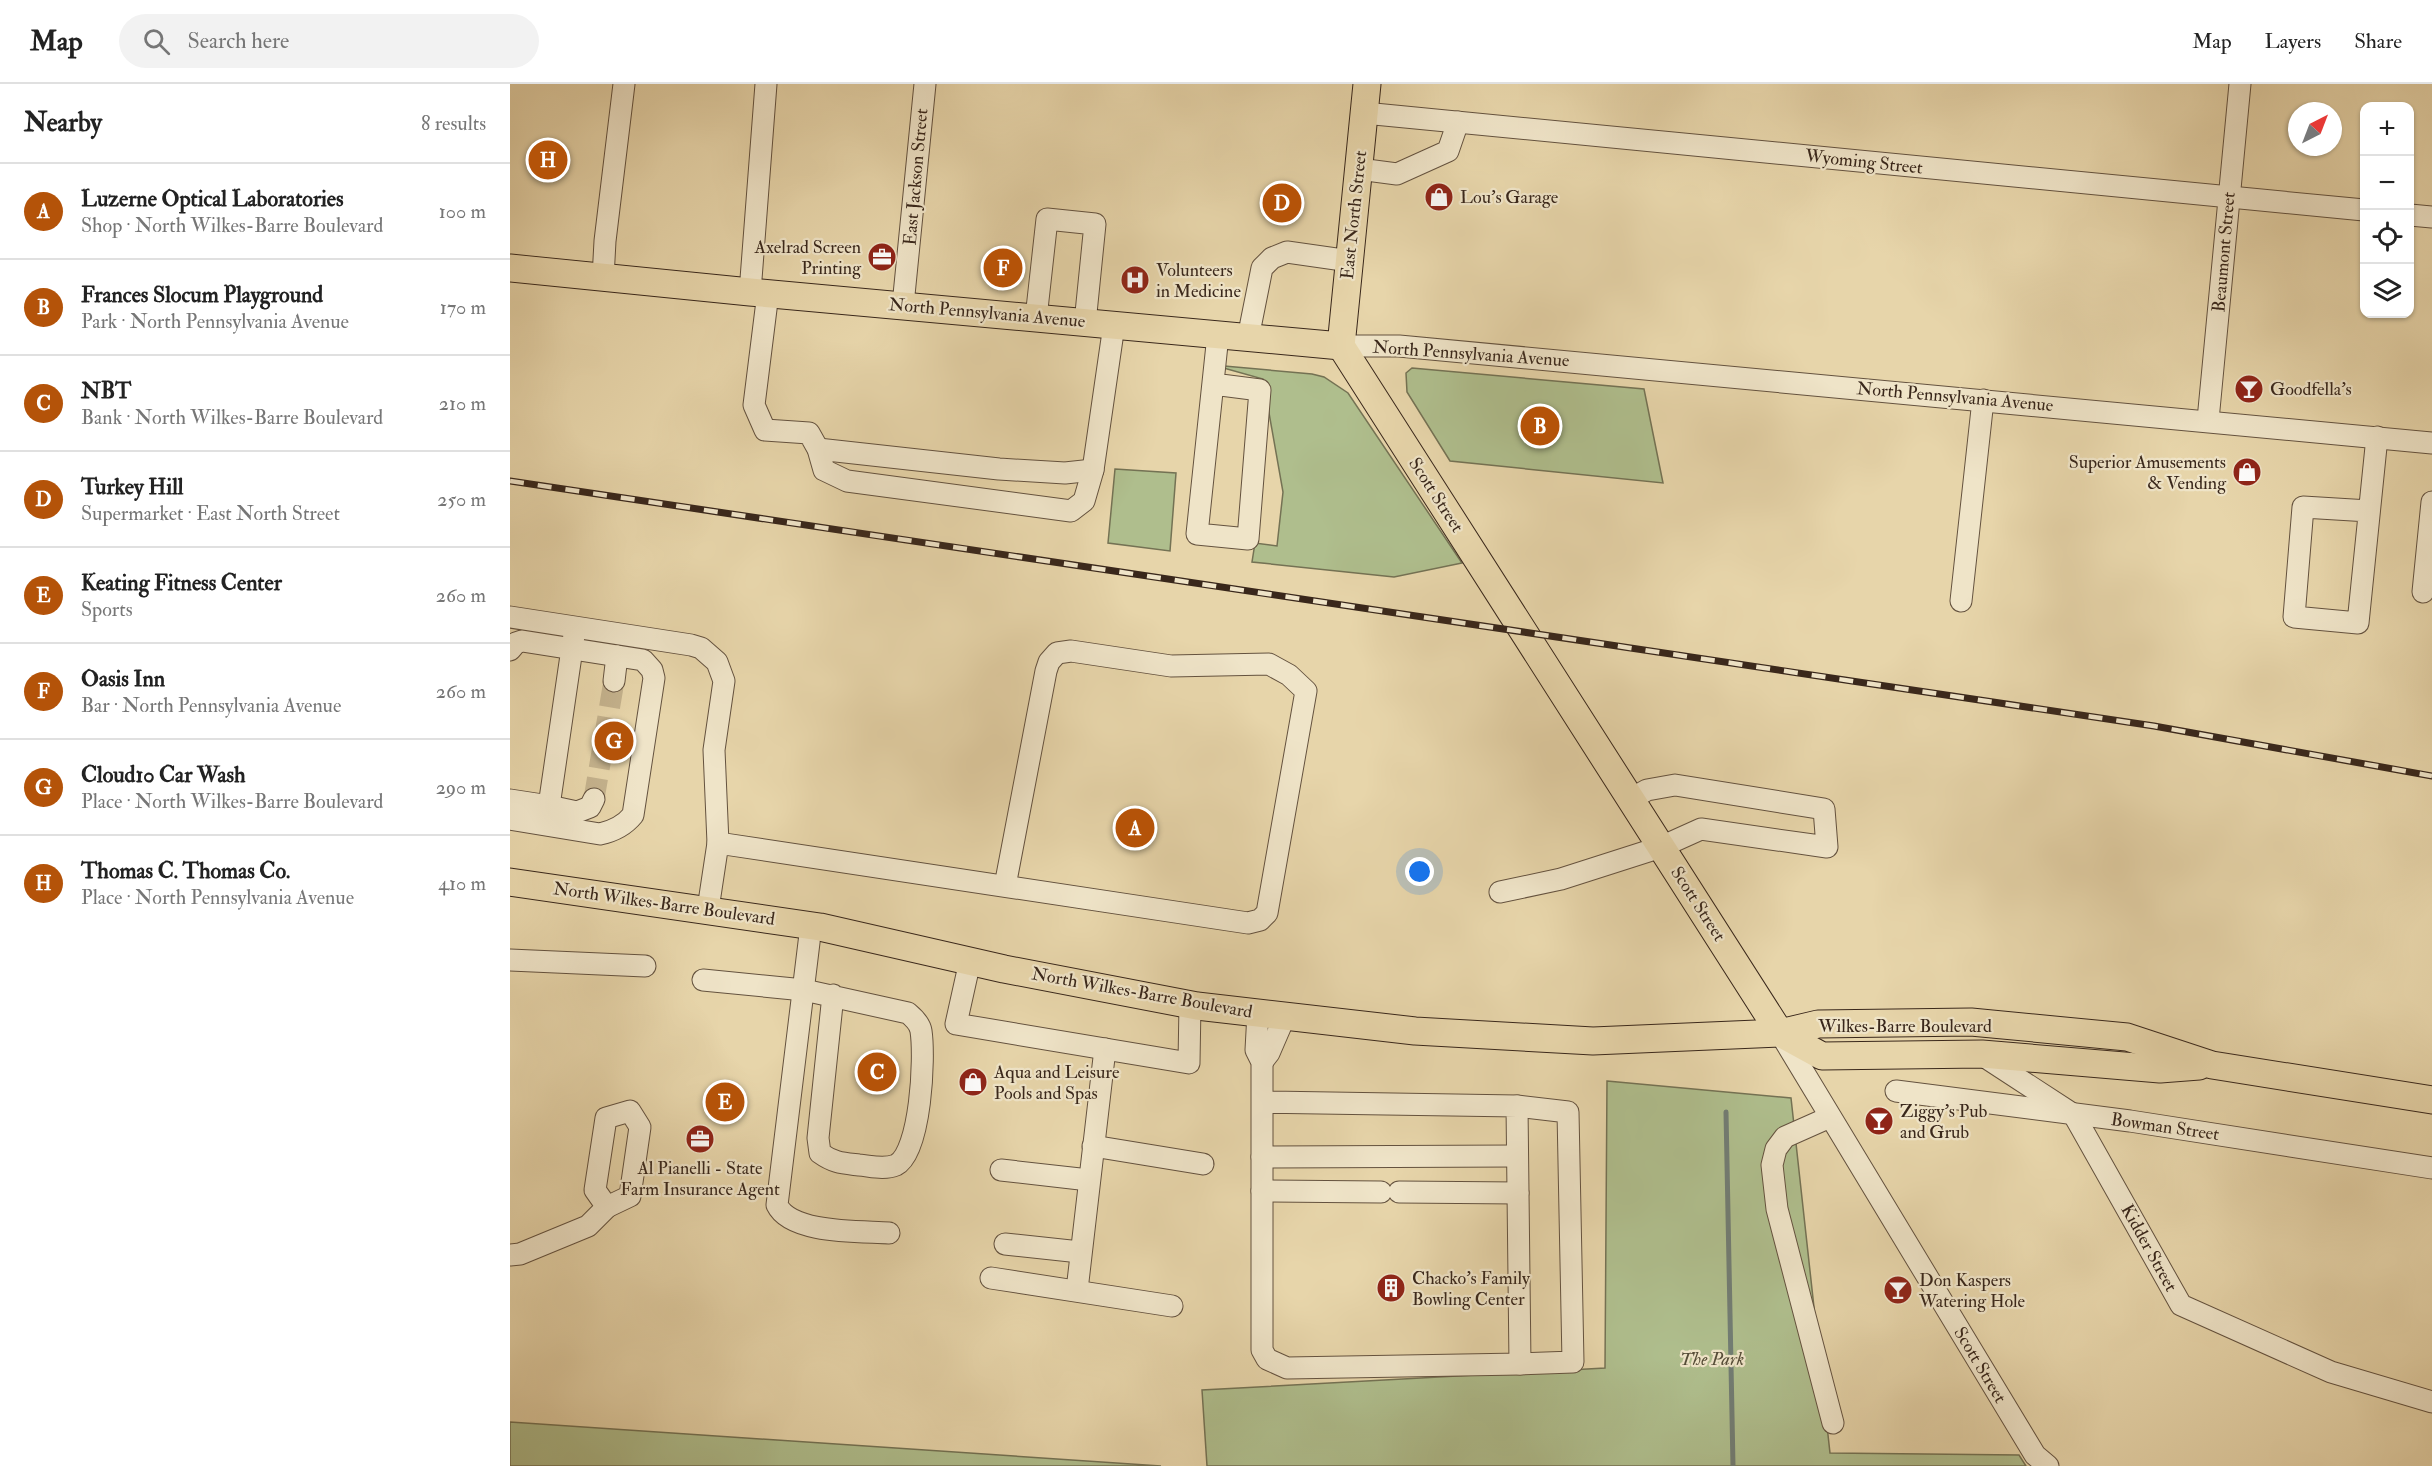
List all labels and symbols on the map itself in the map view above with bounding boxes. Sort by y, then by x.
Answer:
north arrow [2288,102,2342,156]
street label: East Jackson Street [899,107,933,246]
pin: H [528,138,567,182]
street label: Wyoming Street [1803,144,1924,180]
street label: East North Street [1336,149,1372,281]
pin: D [1262,180,1302,226]
shop icon: Lou's Garage [1423,181,1455,213]
place label: Lou's Garage [1460,186,1559,209]
street label: Beaumont Street [2207,191,2241,313]
place label: Axelrad Screen Printing [754,236,862,280]
office icon: Axelrad Screen Printing [866,241,898,273]
pin: F [984,246,1022,291]
place label: Volunteers in Medicine [1156,259,1241,303]
hospital icon: Volunteers in Medicine [1119,264,1151,296]
street label: North Pennsylvania Avenue [888,293,1087,333]
street label: North Pennsylvania Avenue [1372,336,1571,372]
bar icon: Goodfella's [2233,373,2265,405]
street label: North Pennsylvania Avenue [1856,377,2055,417]
place label: Goodfella's [2270,378,2352,401]
pin: B [1520,404,1560,448]
place label: Superior Amusements & Vending [2069,451,2227,495]
street label: Scott Street [1403,453,1469,537]
shop icon: Superior Amusements & Vending [2231,456,2263,488]
pin: G [594,718,634,764]
pin: A [1116,806,1154,850]
your location [1405,857,1434,886]
street label: Scott Street [1665,862,1731,946]
street label: North Wilkes-Barre Boulevard [552,877,777,931]
street label: North Wilkes-Barre Boulevard [1030,962,1254,1024]
street label: Wilkes-Barre Boulevard [1817,1015,1992,1038]
pin: C [858,1050,896,1094]
place label: Aqua and Leisure Pools and Spas [993,1061,1120,1105]
shop icon: Aqua and Leisure Pools and Spas [957,1066,989,1098]
pin: E [706,1080,744,1124]
place label: Ziggy's Pub and Grub [1900,1100,1988,1144]
bar icon: Ziggy's Pub and Grub [1863,1105,1895,1137]
street label: Bowman Street [2109,1108,2221,1146]
office icon: Al Pianelli - State Farm Insurance Agent [684,1123,716,1155]
place label: Al Pianelli - State Farm Insurance Agent [620,1157,780,1201]
street label: Kidder Street [2116,1200,2183,1296]
place label: Chacko's Family Bowling Center [1412,1267,1531,1311]
place label: Don Kaspers Watering Hole [1918,1269,2026,1313]
building icon: Chacko's Family Bowling Center [1375,1272,1407,1304]
bar icon: Don Kaspers Watering Hole [1882,1274,1914,1306]
street label: Scott Street [1948,1323,2012,1407]
park label: The Park [1680,1348,1744,1371]

